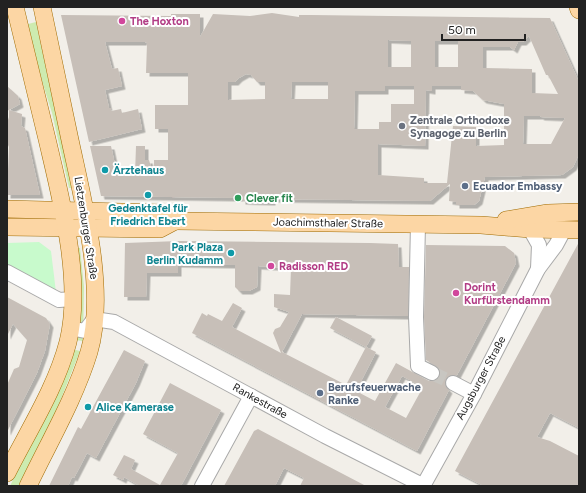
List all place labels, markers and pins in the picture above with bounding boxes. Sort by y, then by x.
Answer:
place label: The Hoxton [130,15,189,28]
marker: The Hoxton [117,16,127,26]
place label: Zentrale Orthodoxe Synagoge zu Berlin [410,114,510,140]
marker: Zentrale Orthodoxe Synagoge zu Berlin [397,121,407,131]
place label: Ärztehaus [113,163,164,177]
marker: Ärztehaus [100,165,110,175]
place label: Ecuador Embassy [473,180,563,193]
marker: Ecuador Embassy [460,181,470,191]
marker: Gedenktafel für Friedrich Ebert [143,190,153,200]
place label: Clever fit [246,192,294,205]
marker: Clever fit [233,193,243,203]
place label: Gedenktafel für Friedrich Ebert [108,202,189,228]
place label: Park Plaza Berlin Kudamm [146,241,223,267]
marker: Park Plaza Berlin Kudamm [226,248,236,258]
place label: Radisson RED [279,260,348,273]
marker: Radisson RED [266,261,276,271]
place label: Dorint Kurfürstendamm [464,281,550,307]
marker: Dorint Kurfürstendamm [451,288,461,298]
place label: Berufsfeuerwache Ranke [328,381,421,407]
marker: Berufsfeuerwache Ranke [315,388,325,398]
place label: Alice Kamerase [96,401,174,414]
marker: Alice Kamerase [83,402,93,412]

